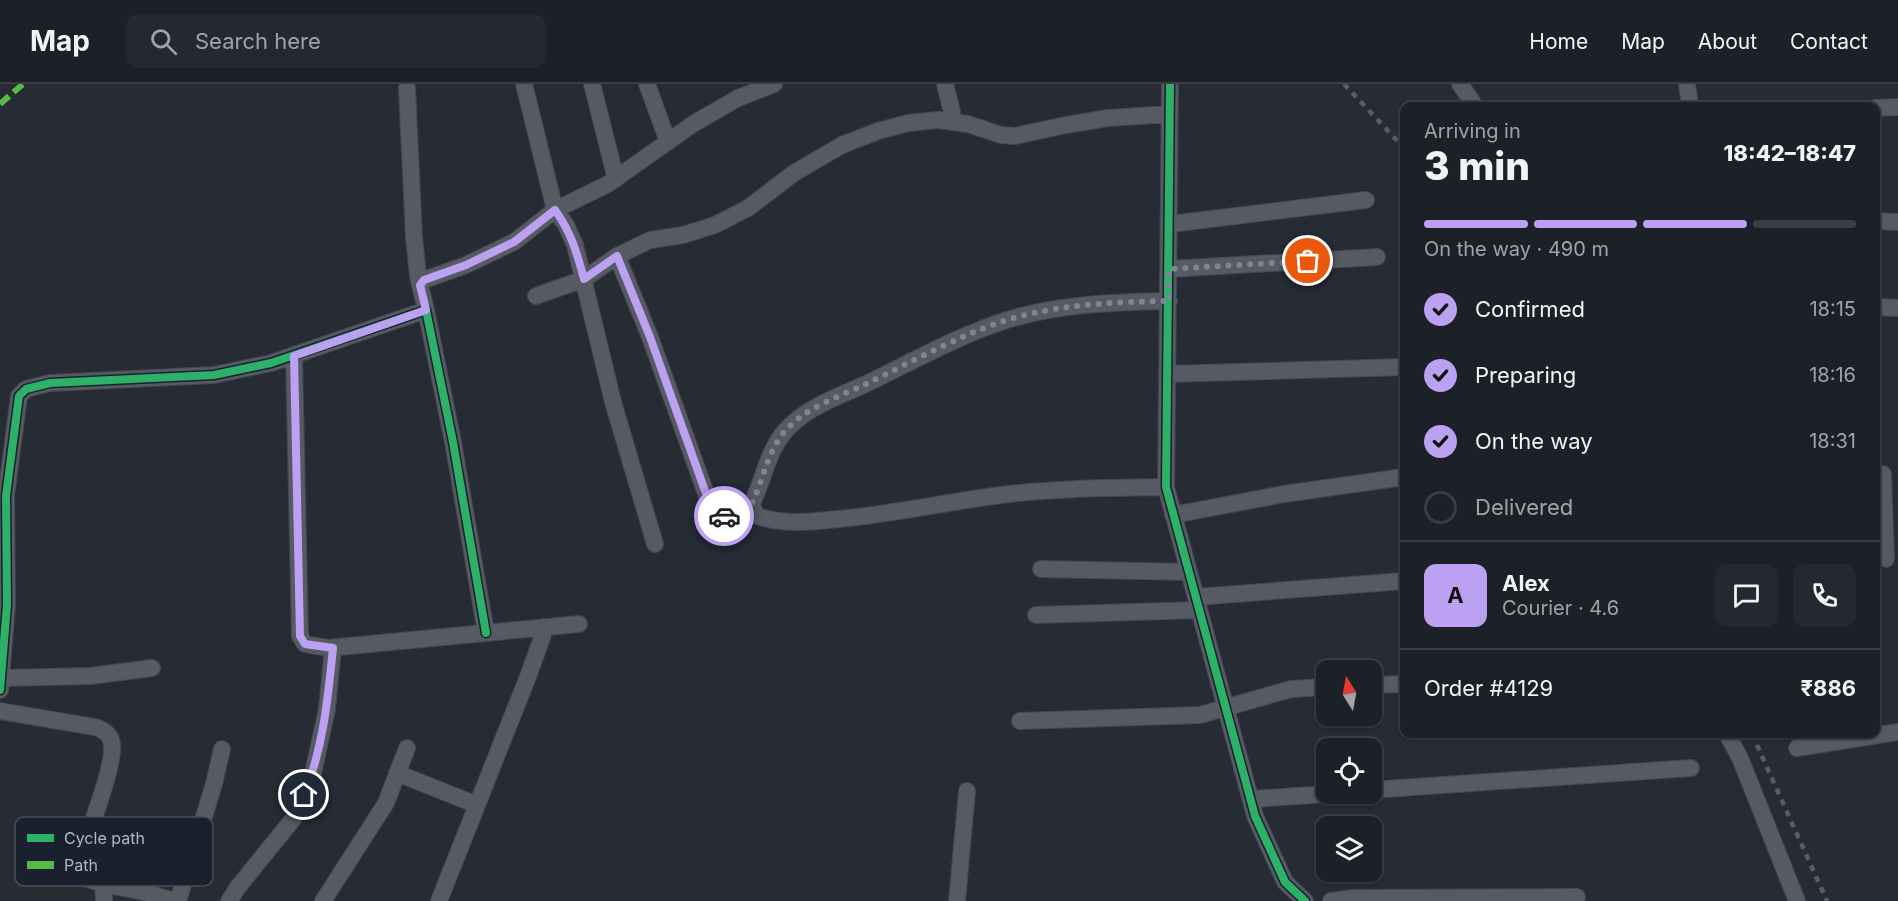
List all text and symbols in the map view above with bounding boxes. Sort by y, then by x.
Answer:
search box [126,14,546,68]
text: Map [30,24,90,58]
icon: search [147,25,180,58]
text: Search here [195,28,321,54]
text: Home [1529,29,1588,54]
text: Map [1621,29,1665,54]
text: About [1698,29,1757,54]
text: Contact [1790,29,1868,54]
text: Arriving in [1424,119,1521,143]
text: 18:42–18:47 [1724,140,1856,166]
text: 3 min [1424,142,1530,189]
pin [1282,235,1333,286]
text: On the way · 490 m [1424,237,1609,261]
icon: bag [1291,244,1324,277]
icon: check [1424,293,1457,326]
text: Confirmed [1475,296,1585,322]
text: 18:15 [1809,297,1856,321]
icon: check [1424,359,1457,392]
text: Preparing [1475,362,1576,388]
text: 18:16 [1809,363,1856,387]
icon: check [1424,425,1457,458]
text: On the way [1475,428,1593,454]
text: 18:31 [1809,429,1856,453]
courier [694,486,754,546]
text: Delivered [1475,494,1573,520]
icon: car [708,500,741,533]
button: chat [1715,564,1778,627]
button: phone [1793,564,1856,627]
text: Alex [1502,570,1550,596]
text: A [1447,582,1464,608]
text: Courier · 4.6 [1502,596,1619,620]
north arrow [1316,660,1382,726]
map controls [1316,660,1382,882]
text: Order #4129 [1424,675,1553,701]
text: ₹886 [1801,675,1856,701]
button: locate [1316,738,1382,804]
pin [278,769,329,820]
icon: home [287,778,320,811]
button: layers [1316,816,1382,882]
legend [15,817,213,886]
text: Cycle path [64,828,145,848]
text: Path [64,855,98,875]

